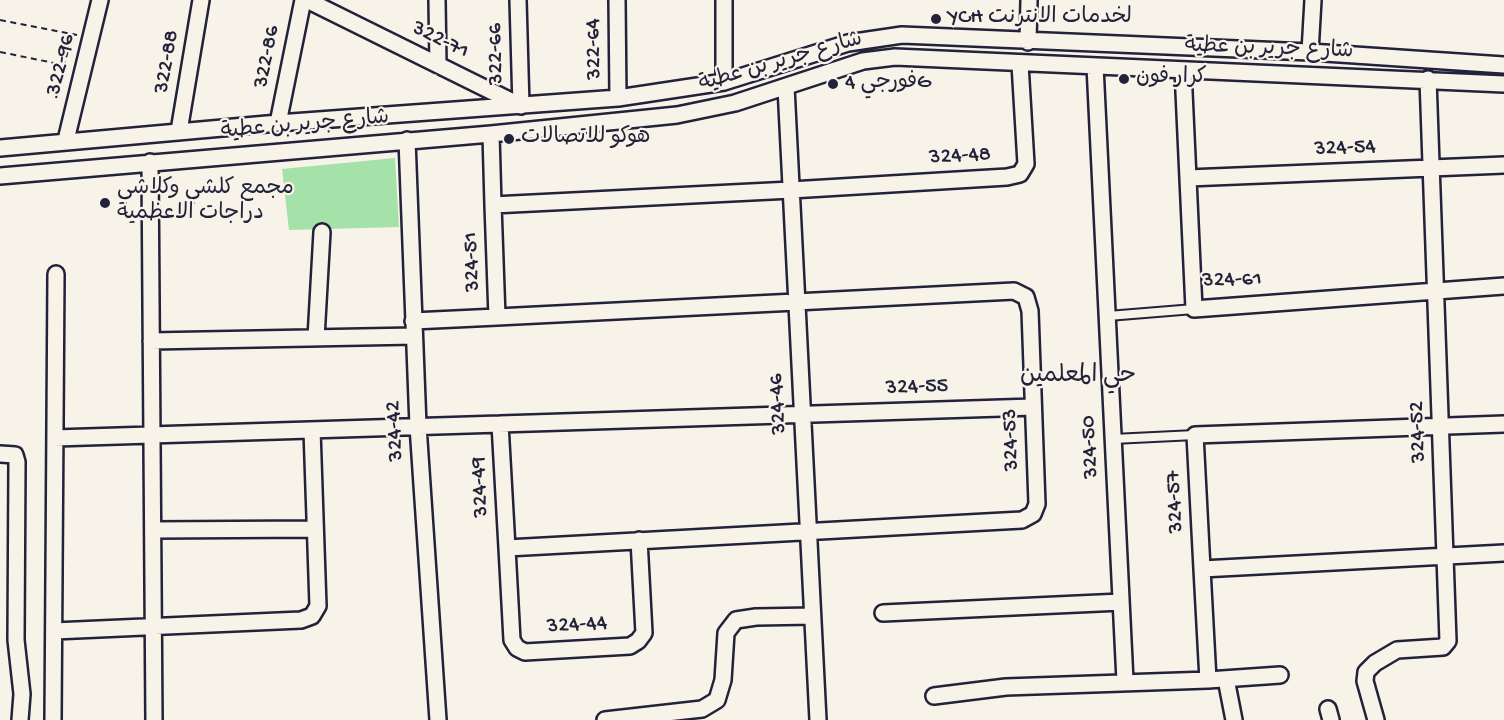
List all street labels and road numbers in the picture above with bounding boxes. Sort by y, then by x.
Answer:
street label: 322-71 [407,16,473,66]
street label: 322-64 [581,18,609,80]
street label: 322-66 [483,23,511,85]
street label: 322-86 [249,24,287,90]
street label: شارع جرير بن عطية [696,27,866,99]
street label: 322-88 [149,28,187,96]
street label: 322-96 [42,32,82,98]
street label: شارع جرير بن عطية [1184,34,1354,66]
street label: شارع جرير بن عطية [220,105,390,147]
street label: 324-54 [1314,135,1376,163]
street label: 324-48 [928,142,992,172]
street label: 324-51 [459,232,487,292]
street label: 324-61 [1202,267,1262,295]
street label: 324-46 [764,373,794,435]
street label: 324-55 [885,374,949,402]
street label: 324-42 [381,400,411,462]
street label: 324-52 [1405,401,1433,463]
street label: 324-53 [998,408,1026,472]
street label: 324-50 [1076,415,1106,479]
street label: 324-49 [466,456,496,518]
street label: 324-57 [1161,470,1191,534]
street label: 324-44 [546,611,608,641]

